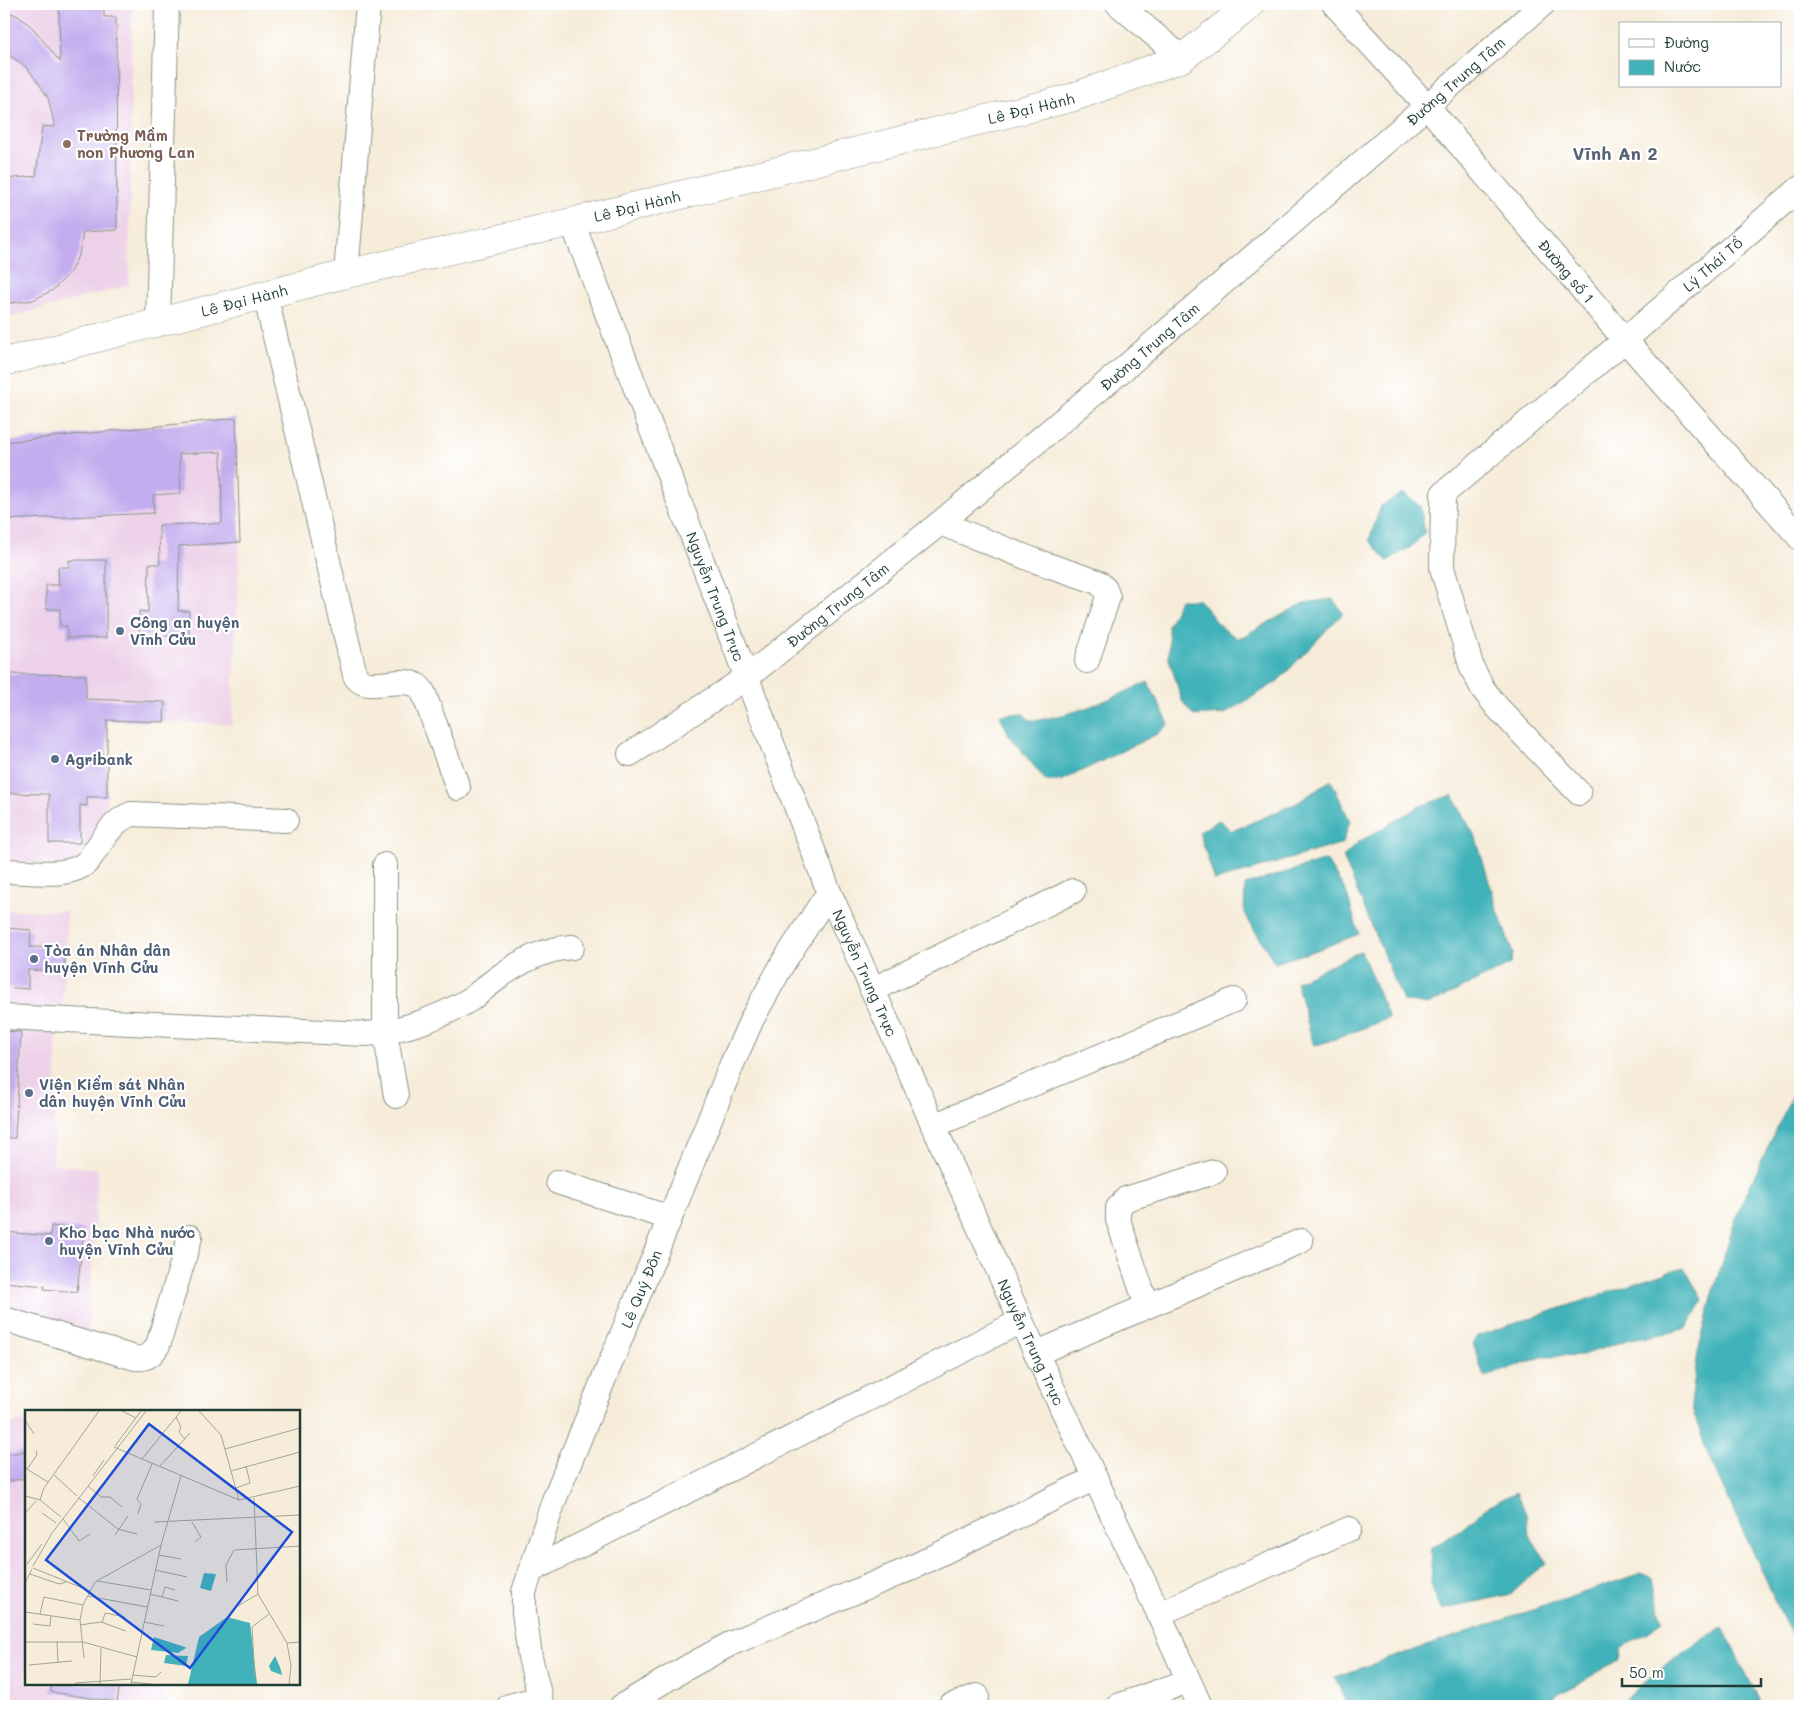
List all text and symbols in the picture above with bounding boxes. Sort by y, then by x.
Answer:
legend [1619,22,1782,88]
street label: Đường Trung Tâm [1402,32,1509,130]
text: Đường [1664,32,1709,52]
text: Nước [1664,56,1701,76]
street label: Lê Đại Hành [986,88,1076,128]
place label: Trường Mầm non Phương Lan [77,125,195,162]
marker: Trường Mầm non Phương Lan [61,138,73,150]
district label: Vĩnh An 2 [1573,141,1657,165]
street label: Lê Đại Hành [592,185,682,226]
street label: Lý Thái Tổ [1678,232,1747,296]
street label: Đường số 1 [1534,235,1599,307]
street label: Lê Đại Hành [199,279,289,321]
street label: Đường Trung Tâm [1095,298,1203,395]
street label: Nguyễn Trung Trực [682,529,750,664]
street label: Đường Trung Tâm [782,558,893,652]
place label: Công an huyện Vĩnh Cửu [130,612,239,649]
marker: Công an huyện Vĩnh Cửu [114,625,126,637]
place label: Agribank [65,749,133,769]
marker: Agribank [49,753,61,765]
street label: Nguyễn Trung Trực [828,906,902,1040]
place label: Tòa án Nhân dân huyện Vĩnh Cửu [44,940,170,977]
marker: Tòa án Nhân dân huyện Vĩnh Cửu [28,953,40,965]
place label: Viện Kiểm sát Nhân dân huyện Vĩnh Cửu [39,1074,186,1111]
marker: Viện Kiểm sát Nhân dân huyện Vĩnh Cửu [23,1087,35,1099]
place label: Kho bạc Nhà nước huyện Vĩnh Cửu [59,1222,195,1259]
marker: Kho bạc Nhà nước huyện Vĩnh Cửu [43,1235,55,1247]
street label: Lê Quý Đôn [616,1247,666,1331]
street label: Nguyễn Trung Trực [993,1276,1069,1409]
inset map [25,1410,300,1685]
scale bar [1622,1655,1760,1687]
text: 50 m [1629,1662,1664,1682]

